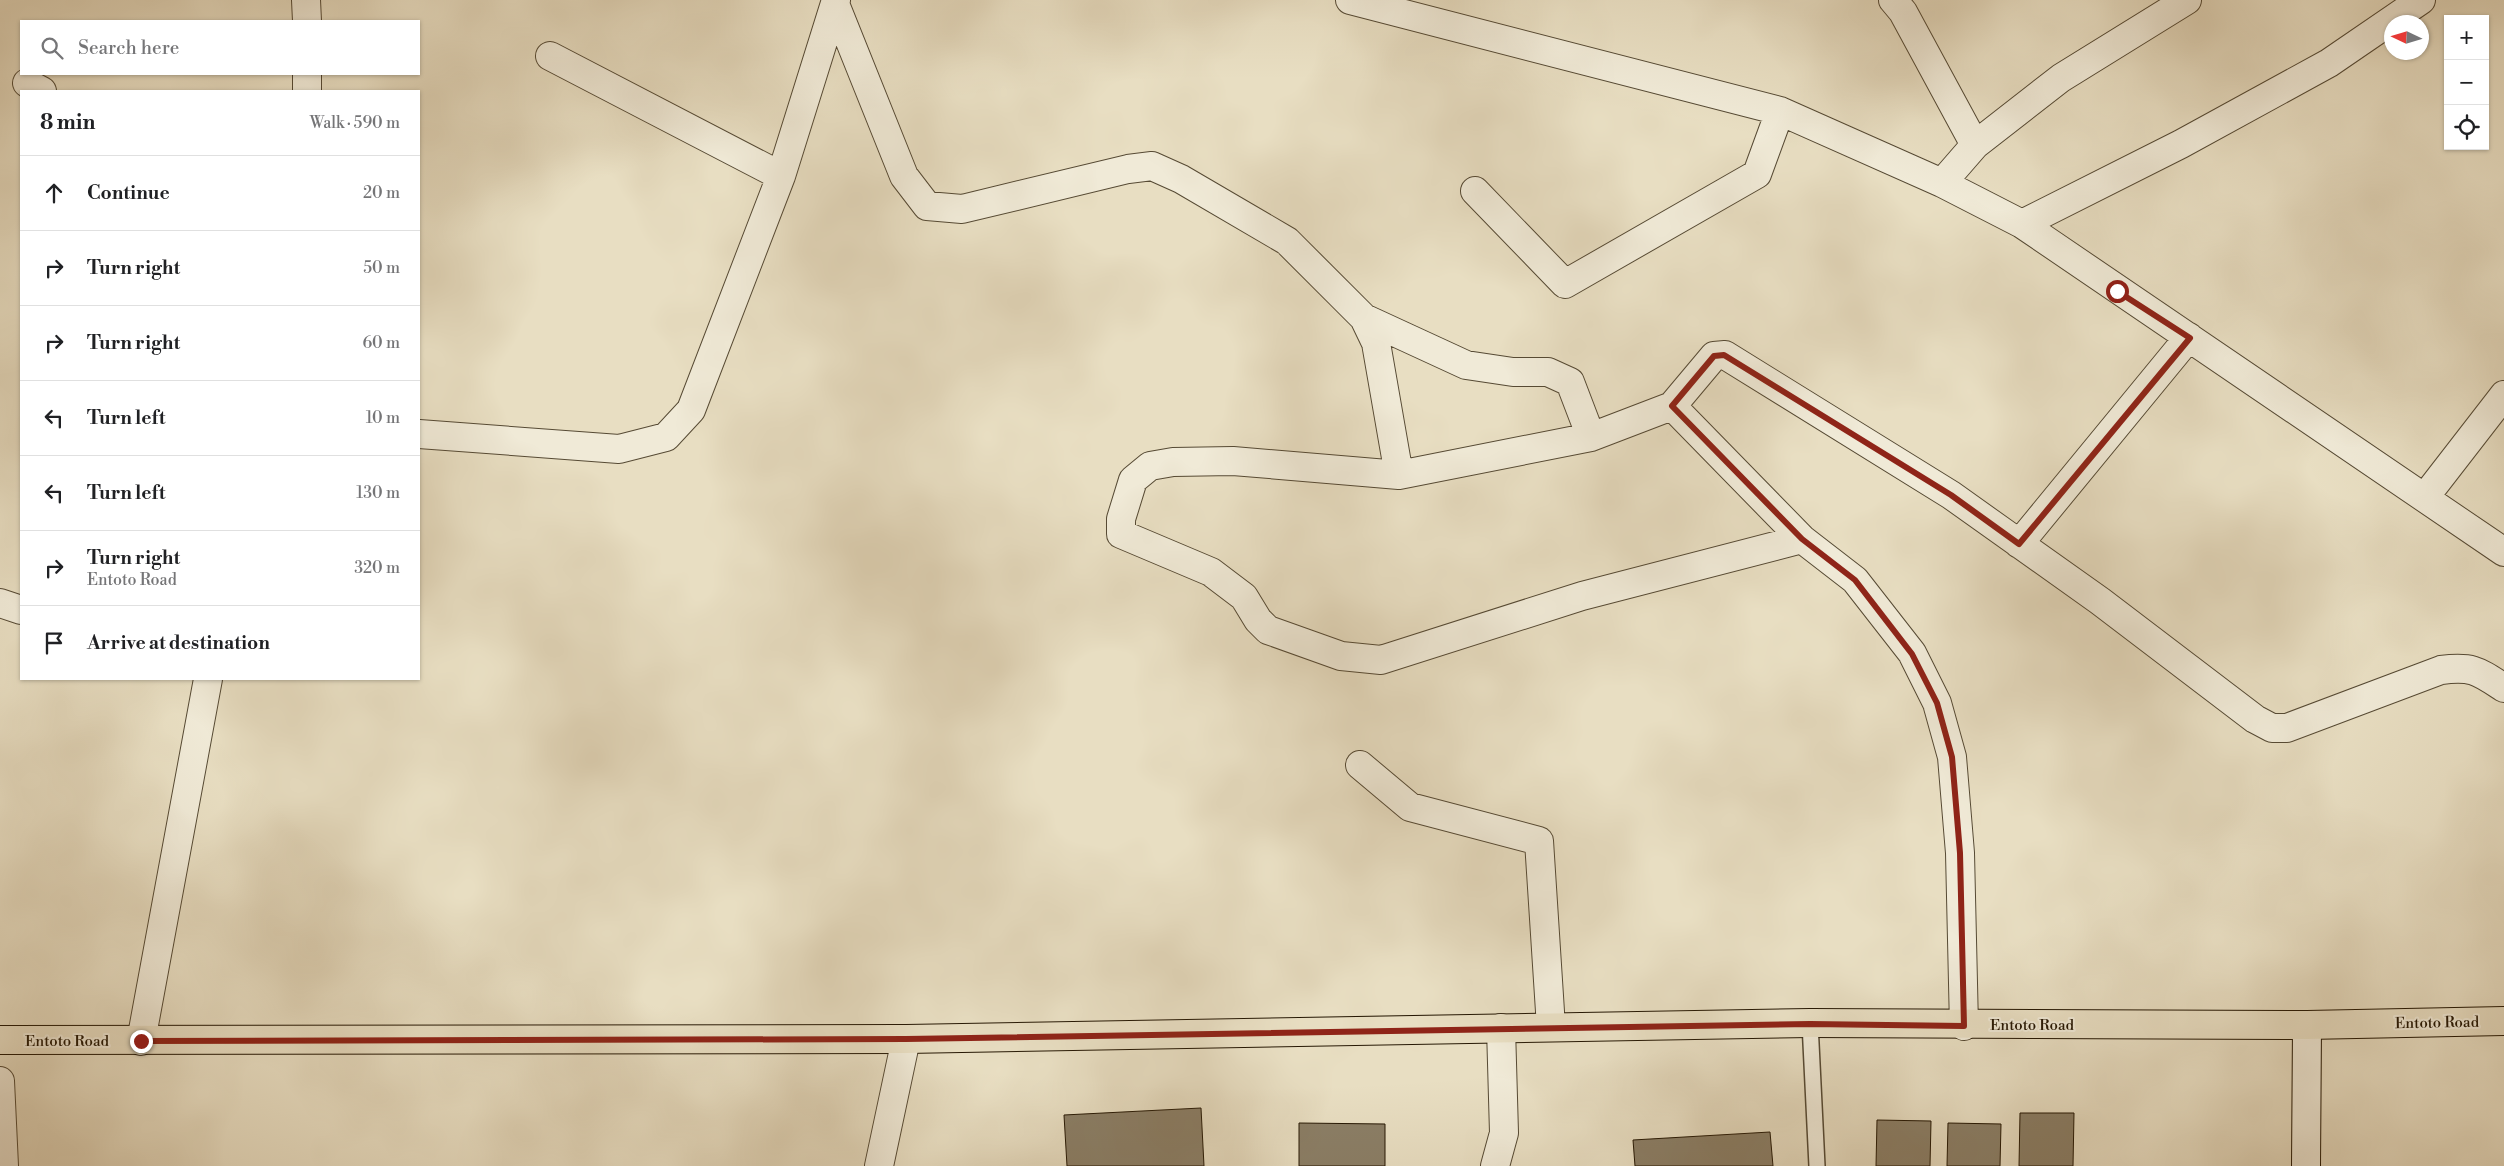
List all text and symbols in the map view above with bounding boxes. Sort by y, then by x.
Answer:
north arrow [2384,15,2429,60]
map controls [2444,15,2489,150]
button: + [2444,15,2489,60]
search box [20,20,420,75]
icon: search [38,34,66,62]
text: Search here [78,36,179,60]
button: − [2444,60,2489,105]
button: locate [2444,105,2489,150]
text: 8 min [40,110,95,136]
text: Walk · 590 m [310,113,400,133]
icon: ahead [40,179,68,207]
text: Continue [87,181,170,205]
text: 20 m [363,183,400,203]
icon: right [40,254,68,282]
text: Turn right [87,256,180,280]
text: 50 m [363,258,400,278]
route start [2106,280,2129,303]
icon: right [40,329,68,357]
text: Turn right [87,331,180,355]
text: 60 m [362,333,400,353]
icon: left [40,404,68,432]
text: Turn left [87,406,166,430]
text: 10 m [366,408,400,428]
icon: left [40,479,68,507]
text: Turn left [87,481,166,505]
text: 130 m [356,483,400,503]
text: Turn right [87,546,180,570]
icon: right [40,554,68,582]
text: 320 m [354,558,400,578]
text: Entoto Road [87,570,177,590]
icon: arrive [40,629,68,657]
text: Arrive at destination [87,631,270,655]
street label: Entoto Road [2395,1013,2480,1033]
street label: Entoto Road [1990,1016,2075,1035]
route end [130,1030,153,1053]
street label: Entoto Road [25,1032,110,1051]

